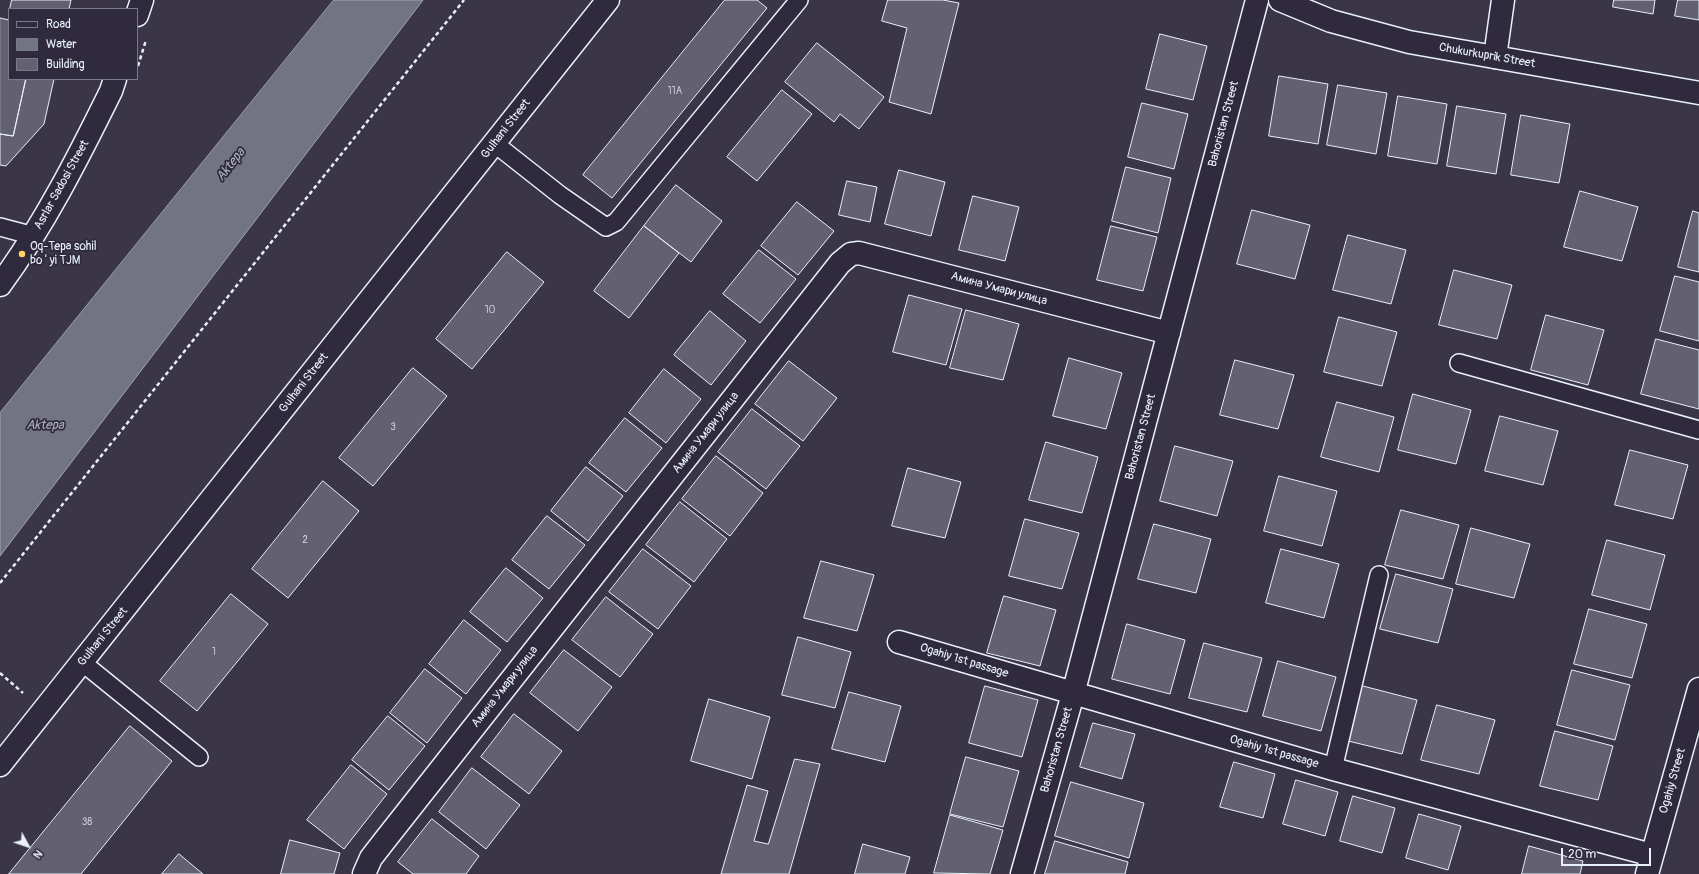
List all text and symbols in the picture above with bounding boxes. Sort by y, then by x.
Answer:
legend [8,8,138,80]
text: Road [46,17,71,32]
text: Water [46,37,77,52]
street label: Chukurkuprik Street [1438,40,1536,72]
text: Building [46,57,85,72]
street label: Bahoristan Street [1206,80,1242,168]
house number: 11А [668,85,682,97]
street label: Gulhani Street [478,96,534,162]
street label: Asrlar Sadosi Street [31,138,93,232]
water label: Aktepa [213,145,249,185]
place label: Oq-Tepa sohil boʻyi TJM [30,240,97,268]
marker: Oq-Tepa sohil boʻyi TJM [17,249,27,259]
street label: Амина Умари улица [949,269,1049,309]
house number: 10 [485,304,495,316]
street label: Gulhani Street [276,350,332,416]
street label: Амина Умари улица [670,389,742,477]
street label: Bahoristan Street [1123,393,1159,481]
water label: Aktepa [26,418,64,434]
house number: 3 [390,421,396,433]
house number: 2 [302,534,308,546]
street label: Gulhani Street [75,605,131,669]
street label: Ogahiy 1st passage [918,641,1010,681]
street label: Амина Умари улица [469,643,541,731]
house number: 1 [212,646,216,658]
street label: Bahoristan Street [1038,706,1076,794]
street label: Ogahiy 1st passage [1228,732,1320,772]
street label: Ogahiy Street [1657,747,1689,815]
house number: 38 [82,816,92,828]
north arrow [8,826,48,866]
scale bar [1563,840,1653,866]
text: N [30,847,45,861]
text: 20 m [1568,847,1596,862]

